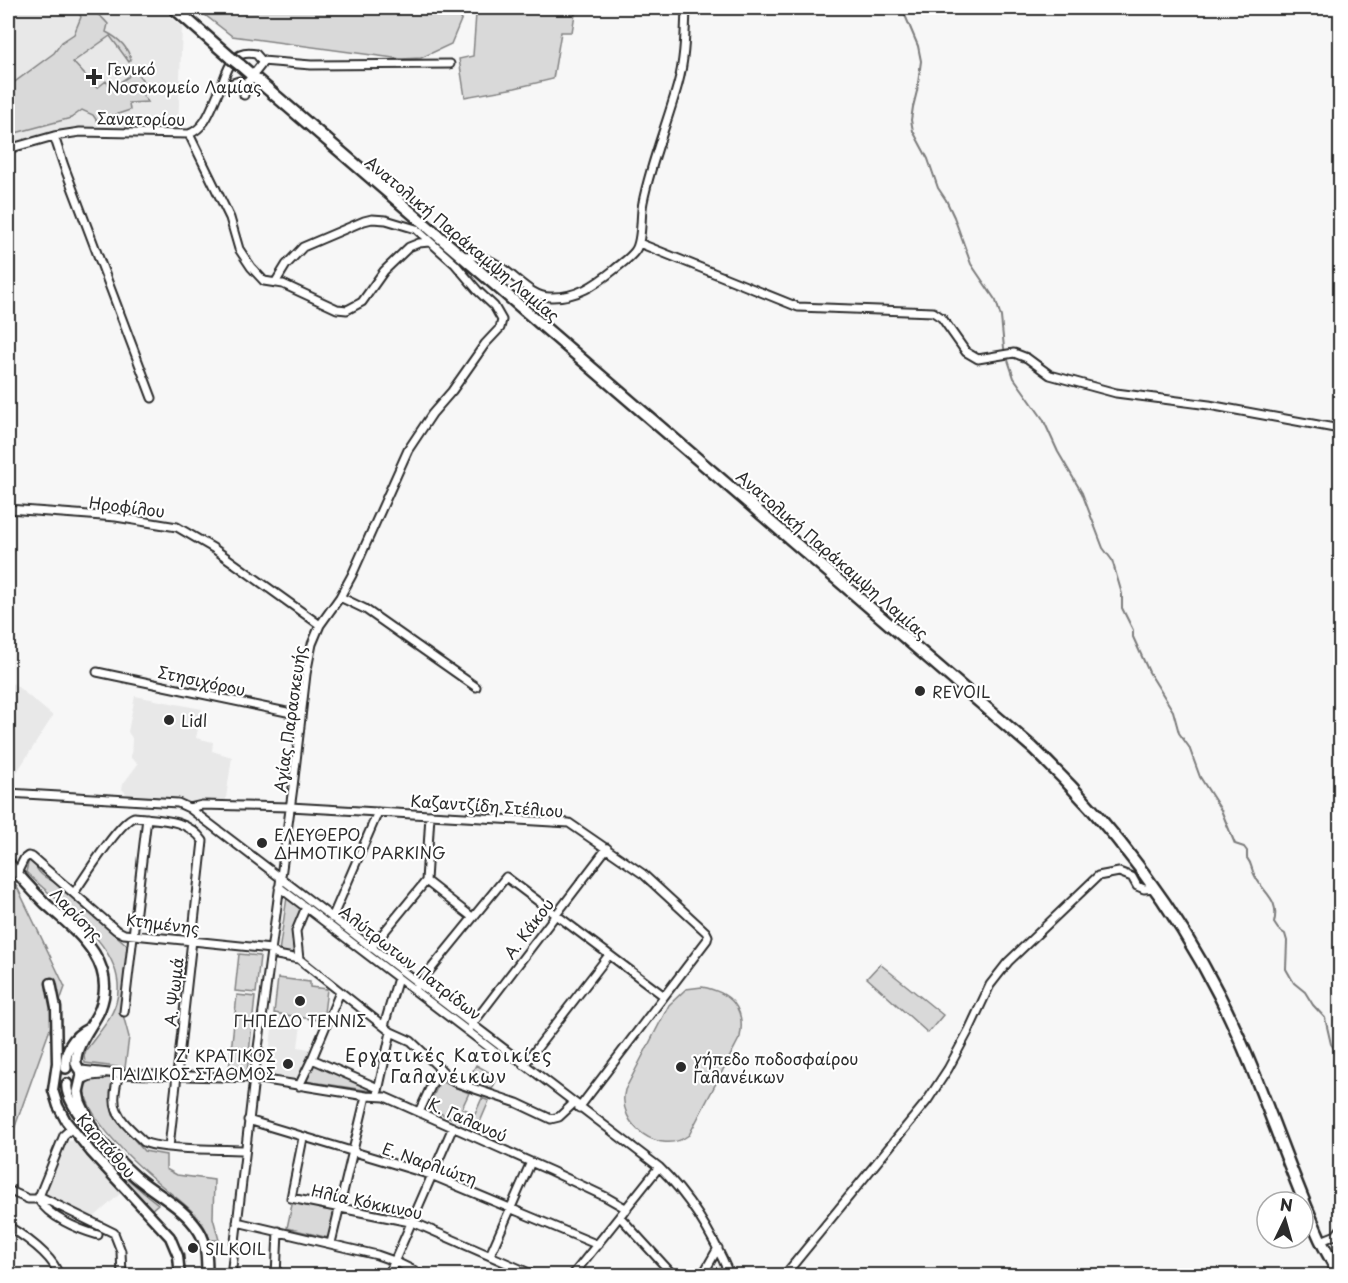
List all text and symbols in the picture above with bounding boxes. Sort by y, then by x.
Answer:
place label: Γενικό Νοσοκομείο Λαμίας [107,56,262,98]
marker: Γενικό Νοσοκομείο Λαμίας [85,68,103,86]
street label: Σανατορίου [97,105,185,131]
street label: Ανατολική Παράκαμψη Λαμίας [361,149,565,327]
street label: Ανατολική Παράκαμψη Λαμίας [732,464,934,644]
street label: Ηροφίλου [88,489,166,523]
street label: Αγίας Παρασκευής [267,644,311,794]
street label: Στησιχόρου [156,659,248,701]
place label: REVOIL [932,679,990,703]
marker: REVOIL [913,684,927,698]
place label: Lidl [181,708,207,732]
marker: Lidl [162,713,176,727]
street label: Καζαντζίδη Στέλιου [410,788,564,822]
place label: ΕΛΕΥΘΕΡΟ ΔΗΜΟΤΙΚΟ PARKING [274,822,446,864]
marker: ΕΛΕΥΘΕΡΟ ΔΗΜΟΤΙΚΟ PARKING [255,836,269,850]
street label: Λαρίσης [45,882,109,946]
street label: Α. Κάκου [497,893,559,963]
street label: Αλύτρωτων Πατρίδων [335,899,487,1025]
street label: Κτημένης [125,907,201,939]
street label: Α. Ψωμά [157,956,189,1028]
marker: ΓΗΠΕΔΟ ΤΕΝΝΙΣ [293,994,307,1008]
place label: ΓΗΠΕΔΟ ΤΕΝΝΙΣ [234,1008,366,1032]
district label: Εργατικές Κατοικίες Γαλανέικων [345,1041,553,1089]
place label: Ζ' ΚΡΑΤΙΚΟΣ ΠΑΙΔΙΚΟΣ ΣΤΑΘΜΟΣ [111,1043,276,1085]
place label: γήπεδο ποδοσφαίρου Γαλανέικων [693,1046,858,1088]
marker: Ζ' ΚΡΑΤΙΚΟΣ ΠΑΙΔΙΚΟΣ ΣΤΑΘΜΟΣ [281,1057,295,1071]
marker: γήπεδο ποδοσφαίρου Γαλανέικων [674,1060,688,1074]
street label: Κ. Γαλανού [425,1091,511,1147]
street label: Καρπάθου [72,1107,142,1183]
street label: Ε. Ναρλιώτη [379,1136,481,1190]
street label: Ηλία Κόκκινου [309,1177,425,1225]
north arrow [1255,1190,1315,1250]
text: N [1279,1192,1294,1217]
place label: SILKOIL [205,1236,266,1260]
marker: SILKOIL [186,1241,200,1255]

